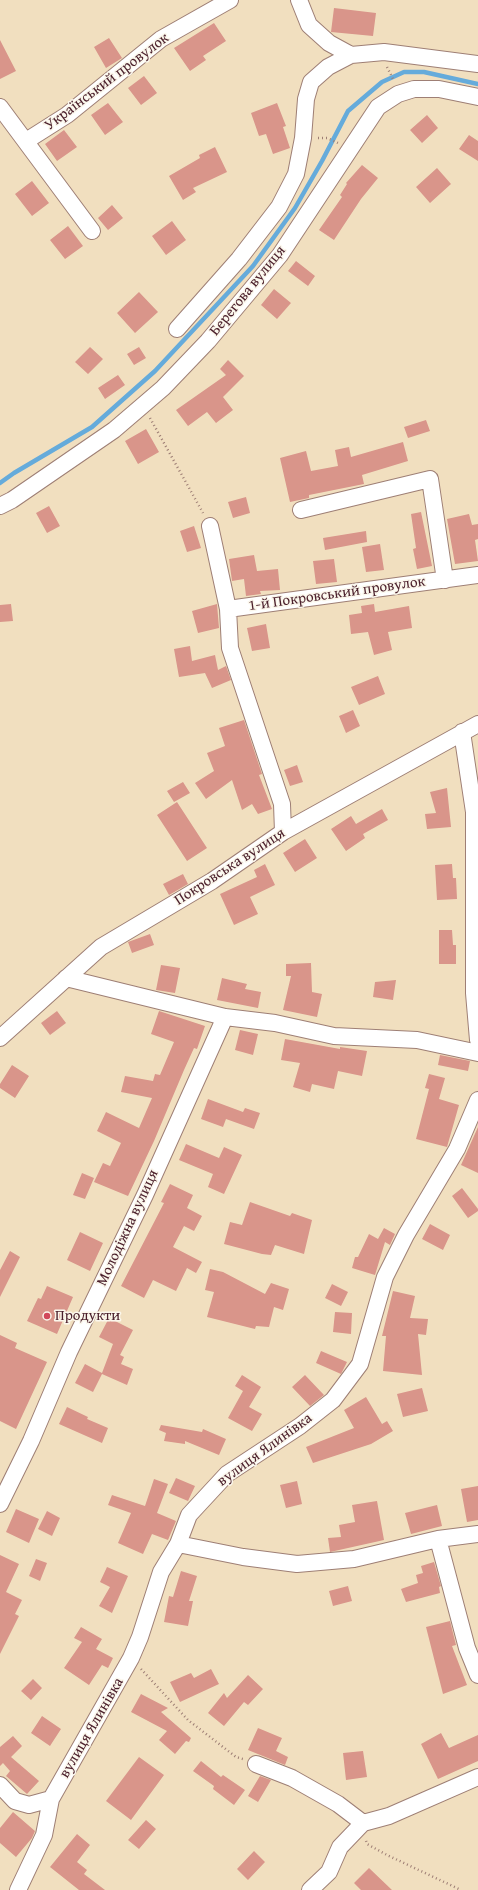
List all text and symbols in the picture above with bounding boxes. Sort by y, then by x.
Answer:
street label: Український провулок [41,29,173,135]
street label: Берегова вулиця [206,242,290,340]
street label: 1-й Покровський провулок [247,573,427,615]
street label: Покровська вулиця [171,824,289,910]
street label: Молодіжна вулиця [93,1167,163,1289]
place label: Продукти [55,1307,120,1325]
marker: Продукти [42,1311,52,1321]
street label: вулиця Ялинівка [214,1410,316,1490]
street label: вулиця Ялинівка [56,1675,128,1781]

